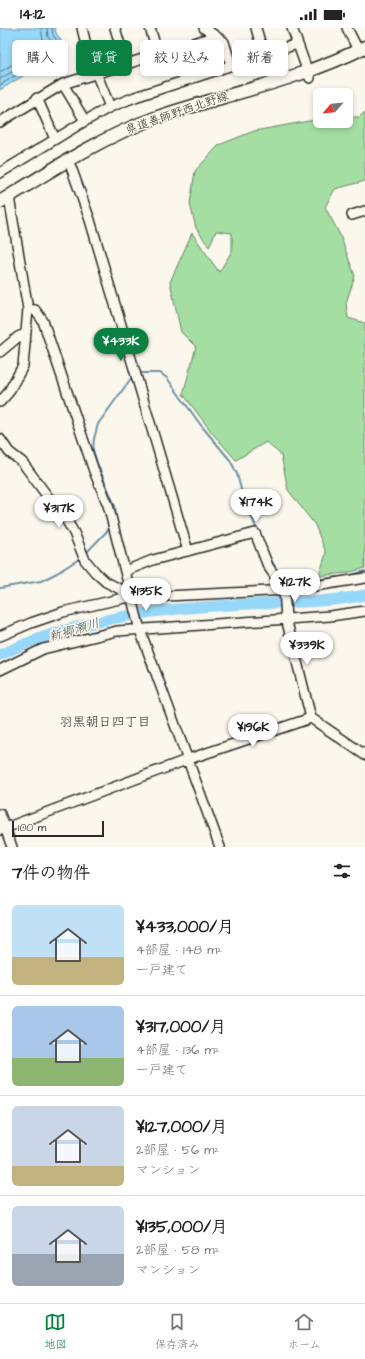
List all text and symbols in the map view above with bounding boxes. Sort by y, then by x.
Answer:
text: 14:12 [20,4,45,25]
chip: 購入 [12,40,68,76]
chip: 賃貸 [76,40,132,76]
chip: 絞り込み [140,40,224,76]
chip: 新着 [232,40,288,76]
street label: 県道善師野西北野線 [123,87,231,139]
north arrow [313,88,353,128]
map controls [313,88,353,128]
pin: ¥433K [93,328,149,362]
text: ¥433K [103,332,139,350]
pin: ¥174K [228,489,284,523]
text: ¥174K [239,493,273,511]
pin: ¥317K [31,495,87,529]
text: ¥317K [43,499,75,517]
pin: ¥127K [267,569,323,603]
text: ¥127K [279,573,311,591]
pin: ¥135K [118,578,174,612]
text: ¥135K [130,582,162,600]
water label: 新郷瀬川 [47,614,101,646]
pin: ¥339K [279,632,335,666]
text: ¥339K [289,636,325,654]
district label: 羽黒朝日四丁目 [59,713,151,731]
pin: ¥196K [225,714,281,748]
text: ¥196K [237,718,269,736]
scale bar [12,819,104,838]
text: 100 m [18,820,46,835]
icon: filters [331,860,353,882]
text: 7件の物件 [12,861,90,885]
text: ¥433,000/月 [136,915,234,939]
icon: home [44,921,92,969]
text: 4部屋 · 148 m² [136,941,222,959]
text: 一戸建て [136,961,188,979]
text: ¥317,000/月 [136,1015,226,1039]
icon: home [44,1022,92,1070]
text: 4部屋 · 136 m² [136,1041,220,1059]
text: 一戸建て [136,1061,188,1079]
text: ¥127,000/月 [136,1115,227,1139]
icon: home [44,1122,92,1170]
text: 2部屋 · 56 m² [136,1141,219,1159]
text: マンション [136,1161,200,1179]
text: ¥135,000/月 [136,1215,228,1239]
icon: home [44,1222,92,1270]
text: 2部屋 · 58 m² [136,1241,220,1259]
text: マンション [136,1261,200,1279]
tab: 地図 [44,1311,66,1352]
tab: 保存済み [155,1311,199,1352]
tab: ホーム [288,1311,321,1352]

